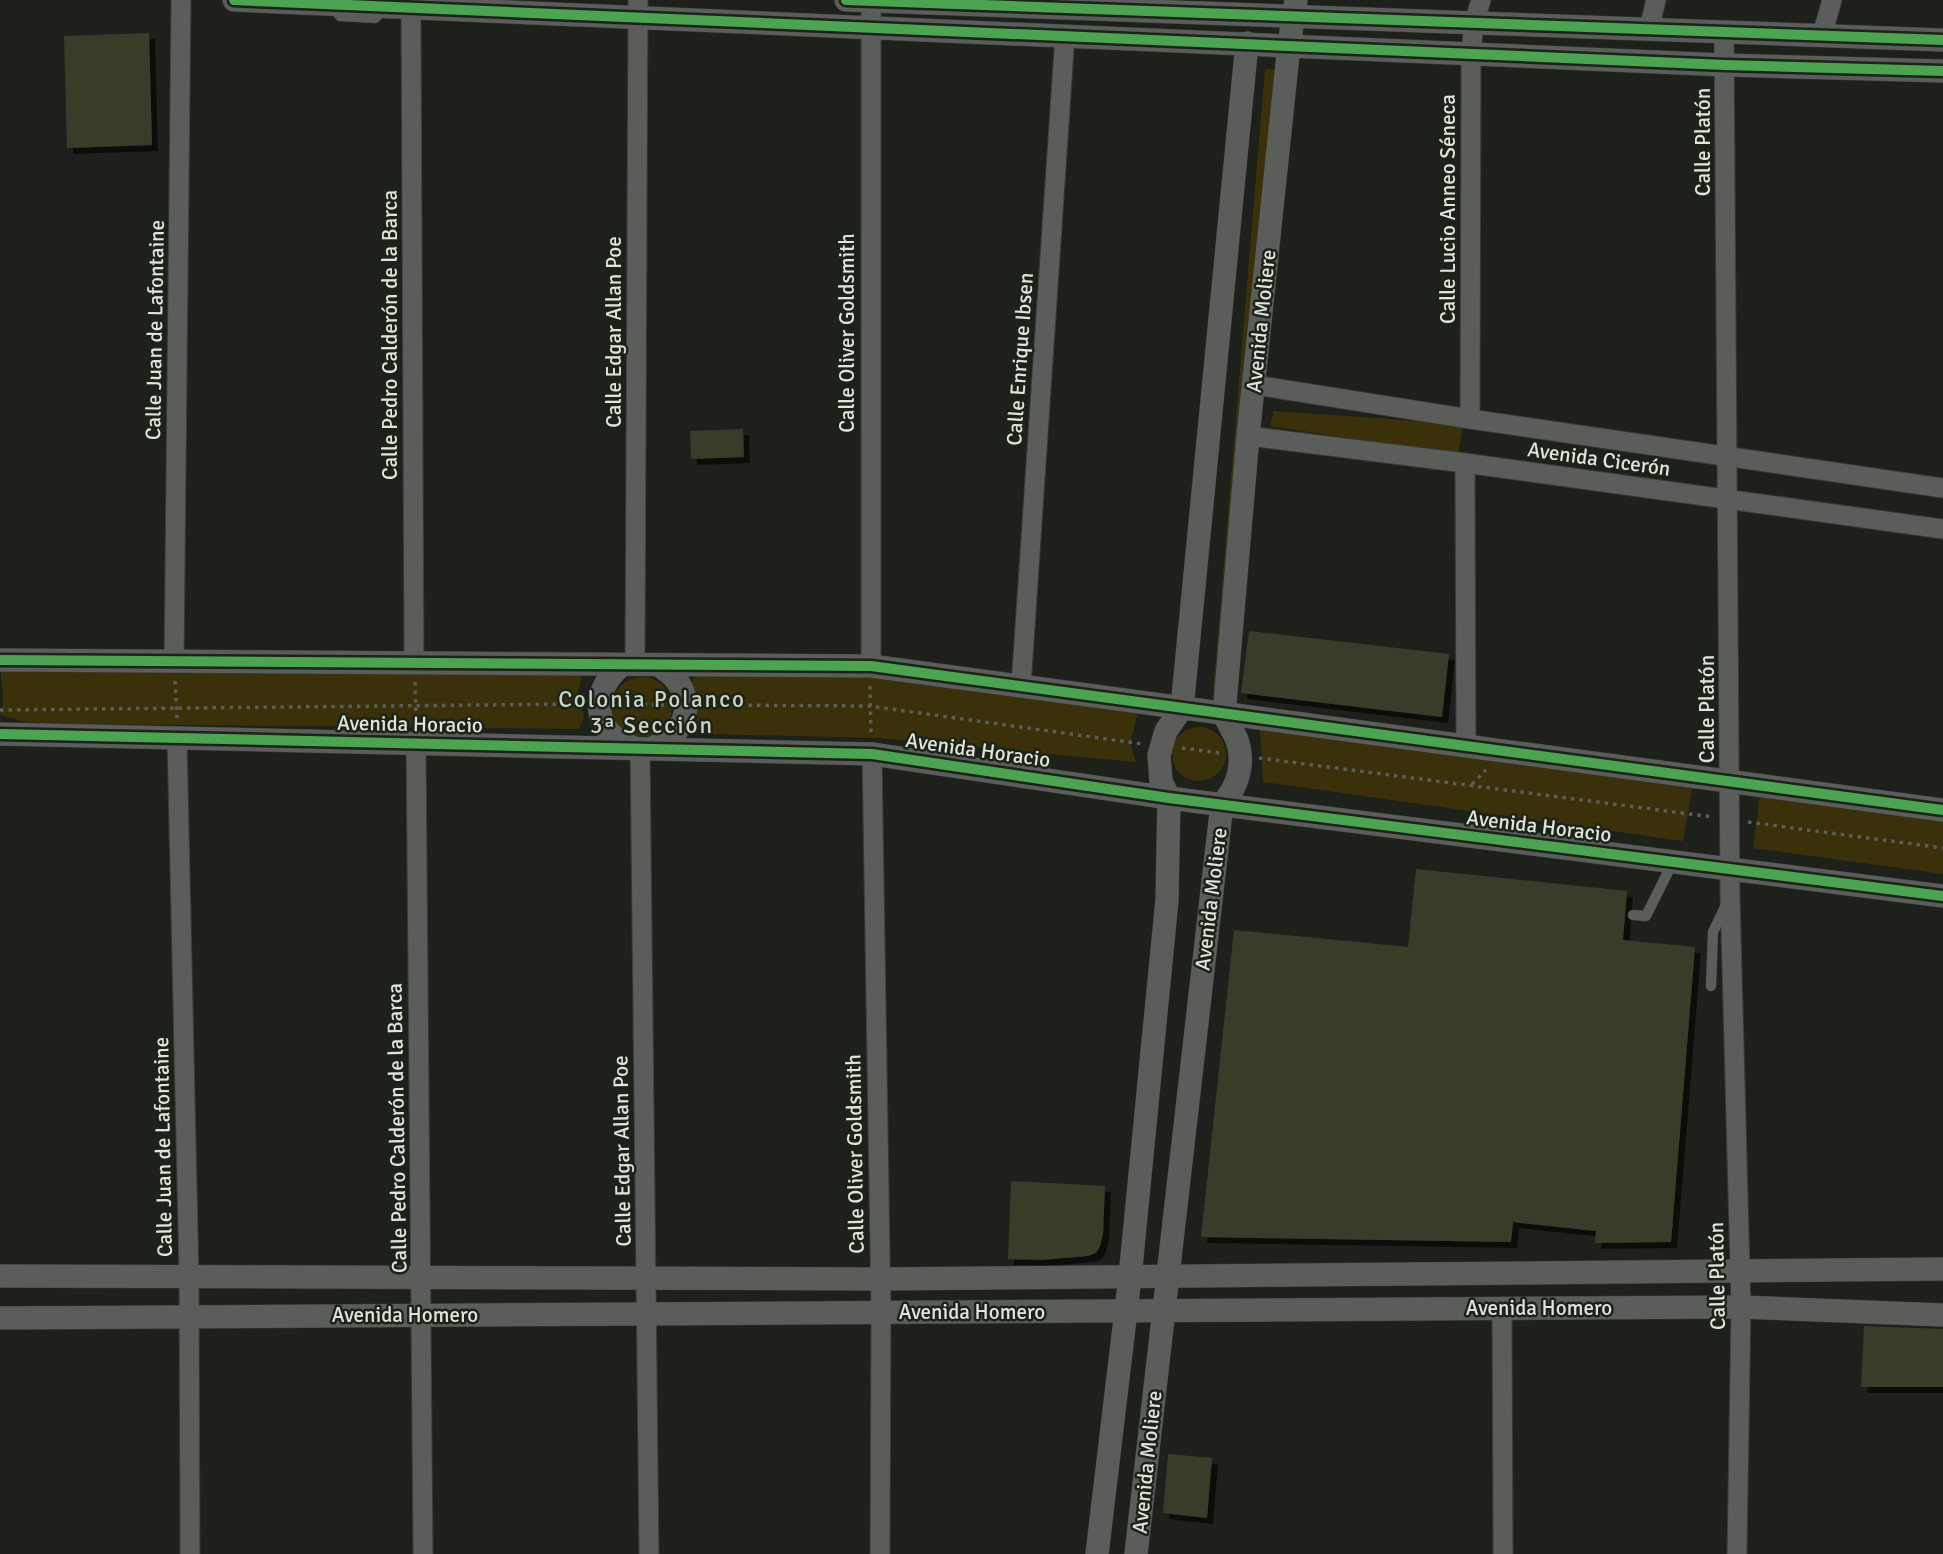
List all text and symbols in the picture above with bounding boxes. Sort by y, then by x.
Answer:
street label: Calle Platón [1690,88,1716,196]
street label: Calle Lucio Anneo Séneca [1435,94,1461,324]
street label: Calle Pedro Calderón de la Barca [377,190,403,480]
street label: Calle Juan de Lafontaine [140,220,170,440]
street label: Calle Oliver Goldsmith [834,233,860,433]
street label: Calle Edgar Allan Poe [601,236,627,428]
street label: Avenida Moliere [1241,248,1281,394]
street label: Calle Enrique Ibsen [1001,272,1039,446]
street label: Avenida Cicerón [1526,436,1672,482]
street label: Calle Platón [1694,655,1720,763]
district label: Colonia Polanco 3ª Sección [558,685,746,740]
street label: Avenida Horacio [337,710,483,738]
street label: Avenida Horacio [904,727,1052,773]
street label: Avenida Horacio [1465,804,1613,848]
street label: Avenida Moliere [1189,826,1233,972]
street label: Calle Pedro Calderón de la Barca [381,983,413,1273]
street label: Calle Juan de Lafontaine [148,1037,178,1257]
street label: Calle Oliver Goldsmith [840,1054,870,1254]
street label: Calle Edgar Allan Poe [607,1055,637,1247]
street label: Calle Platón [1703,1222,1731,1330]
street label: Avenida Homero [1466,1295,1612,1321]
street label: Avenida Homero [899,1299,1045,1325]
street label: Avenida Homero [332,1302,478,1328]
street label: Avenida Moliere [1127,1389,1167,1535]

